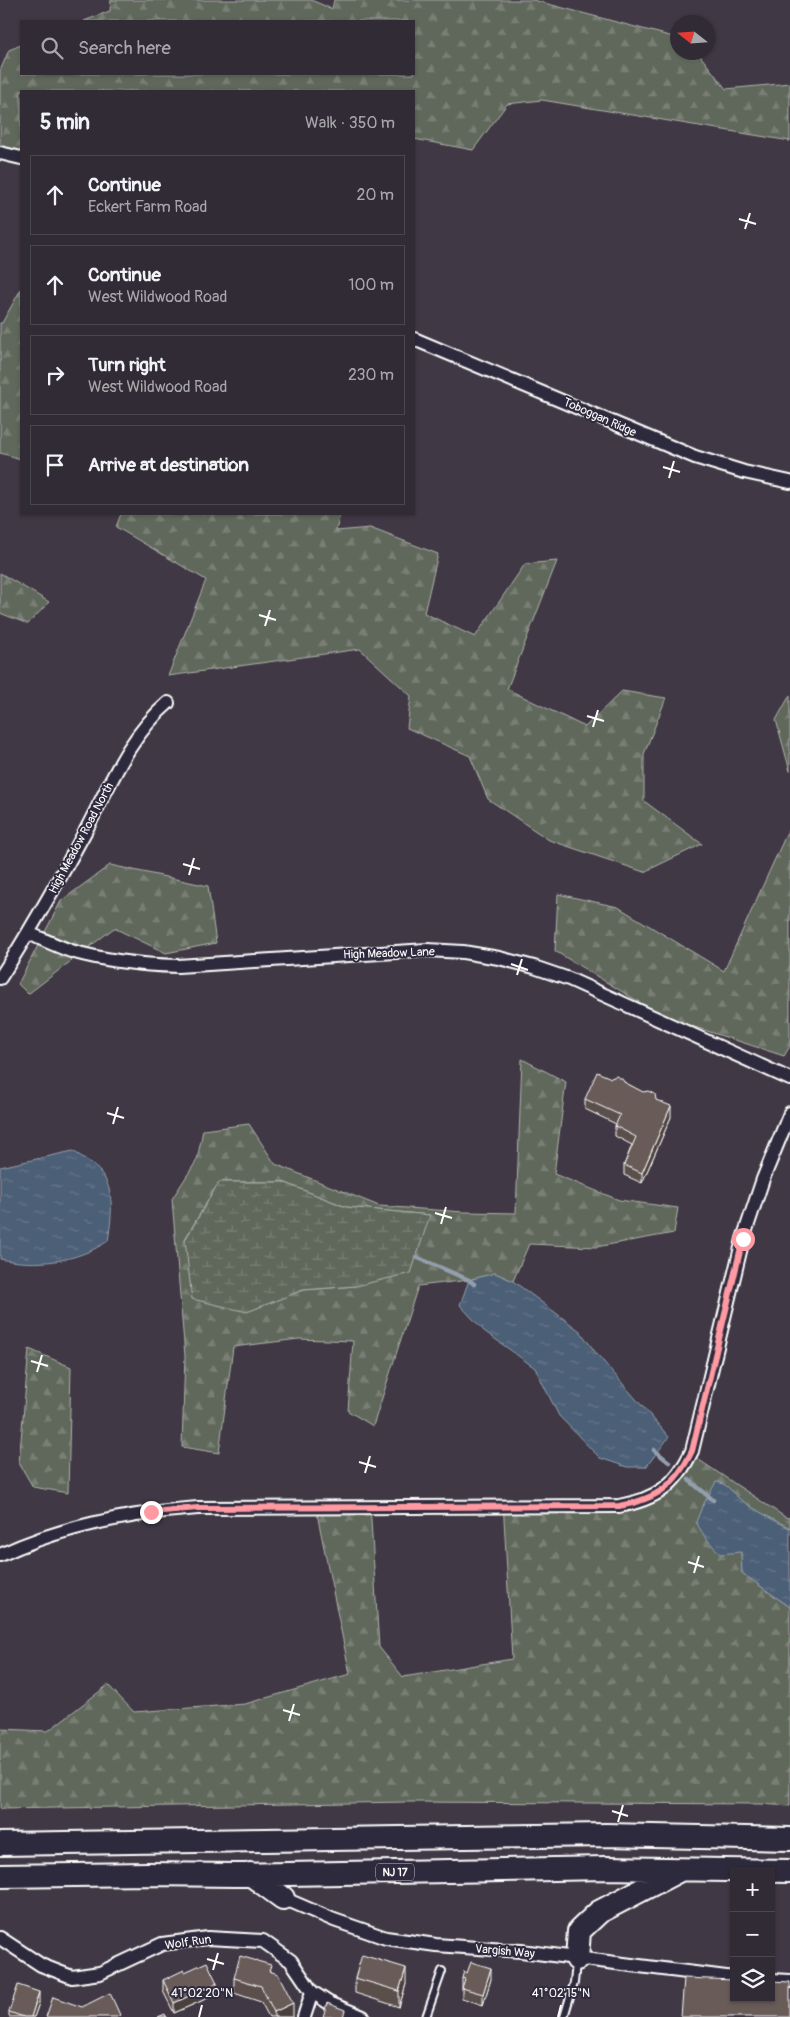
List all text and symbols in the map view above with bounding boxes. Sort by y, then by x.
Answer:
north arrow [670,15,715,60]
search box [20,20,415,75]
icon: search [38,34,66,62]
text: Search here [78,36,171,60]
text: 5 min [40,109,90,136]
text: Walk · 350 m [305,113,395,133]
text: Continue [88,173,161,197]
icon: ahead [41,181,69,209]
text: 20 m [356,185,394,205]
text: Eckert Farm Road [88,197,207,217]
text: Continue [88,263,161,287]
icon: ahead [41,271,69,299]
text: 100 m [348,275,394,295]
text: West Wildwood Road [88,287,227,307]
text: Turn right [88,353,166,377]
icon: right [41,361,69,389]
text: 230 m [348,365,394,385]
text: West Wildwood Road [88,377,227,397]
street label: Toboggan Ridge [561,395,639,440]
icon: arrive [41,451,69,479]
text: Arrive at destination [88,453,249,477]
street label: High Meadow Road North [46,780,117,896]
street label: High Meadow Lane [343,944,435,963]
route start [732,1228,755,1251]
route end [140,1501,163,1524]
road number: NJ 17 [376,1864,414,1880]
map controls [730,1867,775,2002]
button: + [730,1867,775,1912]
button: − [730,1912,775,1957]
street label: Wolf Run [164,1932,212,1953]
street label: Vargish Way [475,1941,535,1962]
button: layers [730,1957,775,2002]
text: 41°02'20"N [171,1986,233,2001]
text: 41°02'15"N [532,1986,590,2001]

